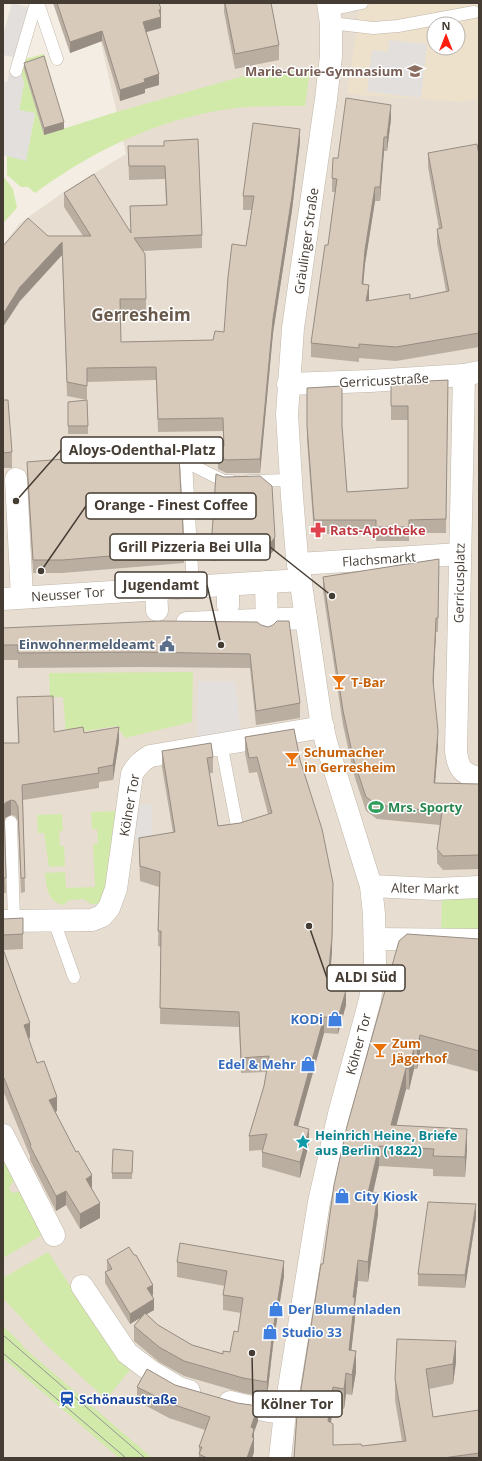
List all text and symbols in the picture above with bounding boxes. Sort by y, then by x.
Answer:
north arrow [426,16,466,56]
text: N [442,18,450,33]
place label: Marie-Curie-Gymnasium [245,62,403,80]
school or university icon: Marie-Curie-Gymnasium [406,62,424,80]
street label: Gräulinger Straße [290,187,322,295]
district label: Gerresheim [91,303,191,326]
street label: Gerricusstraße [339,369,429,391]
callout: Aloys-Odenthal-Platz [61,437,223,463]
text: Aloys-Odenthal-Platz [69,440,215,459]
callout: Orange - Finest Coffee [86,493,256,519]
text: Orange - Finest Coffee [94,495,248,514]
pharmacy icon: Rats-Apotheke [309,521,327,539]
place label: Rats-Apotheke [330,521,426,539]
callout: Grill Pizzeria Bei Ulla [110,534,270,560]
text: Grill Pizzeria Bei Ulla [118,537,262,556]
street label: Gerricusplatz [449,543,469,623]
street label: Flachsmarkt [342,547,417,571]
callout: Jugendamt [115,572,207,598]
text: Jugendamt [121,575,199,594]
street label: Neusser Tor [31,582,106,606]
place label: Einwohnermeldeamt [19,635,155,653]
public building icon: Einwohnermeldeamt [158,635,176,653]
bar icon: T-Bar [330,673,348,691]
place label: T-Bar [351,673,385,691]
place label: Schumacher in Gerresheim [304,743,396,776]
bar icon: Schumacher in Gerresheim [283,750,301,768]
street label: Kölner Tor [115,772,143,838]
sports icon: Mrs. Sporty [367,798,385,816]
place label: Mrs. Sporty [388,798,463,816]
street label: Alter Markt [391,878,459,898]
callout: ALDI Süd [327,965,405,991]
text: ALDI Süd [335,967,397,986]
place label: KODi [290,1010,323,1028]
shop icon: KODi [326,1010,344,1028]
street label: Kölner Tor [341,1010,375,1077]
place label: Zum Jägerhof [391,1034,448,1067]
bar icon: Zum Jägerhof [371,1041,389,1059]
place label: Edel & Mehr [218,1055,296,1073]
shop icon: Edel & Mehr [299,1055,317,1073]
place label: Heinrich Heine, Briefe aus Berlin (1822) [315,1126,458,1159]
place icon: Heinrich Heine, Briefe aus Berlin (1822) [294,1133,312,1151]
shop icon: City Kiosk [333,1187,351,1205]
place label: City Kiosk [354,1187,419,1205]
shop icon: Der Blumenladen [267,1300,285,1318]
place label: Der Blumenladen [288,1300,401,1318]
shop icon: Studio 33 [261,1323,279,1341]
place label: Studio 33 [282,1323,342,1341]
station icon: Schönaustraße [58,1390,76,1408]
place label: Schönaustraße [79,1390,177,1408]
callout: Kölner Tor [253,1391,342,1417]
text: Kölner Tor [261,1394,334,1413]

